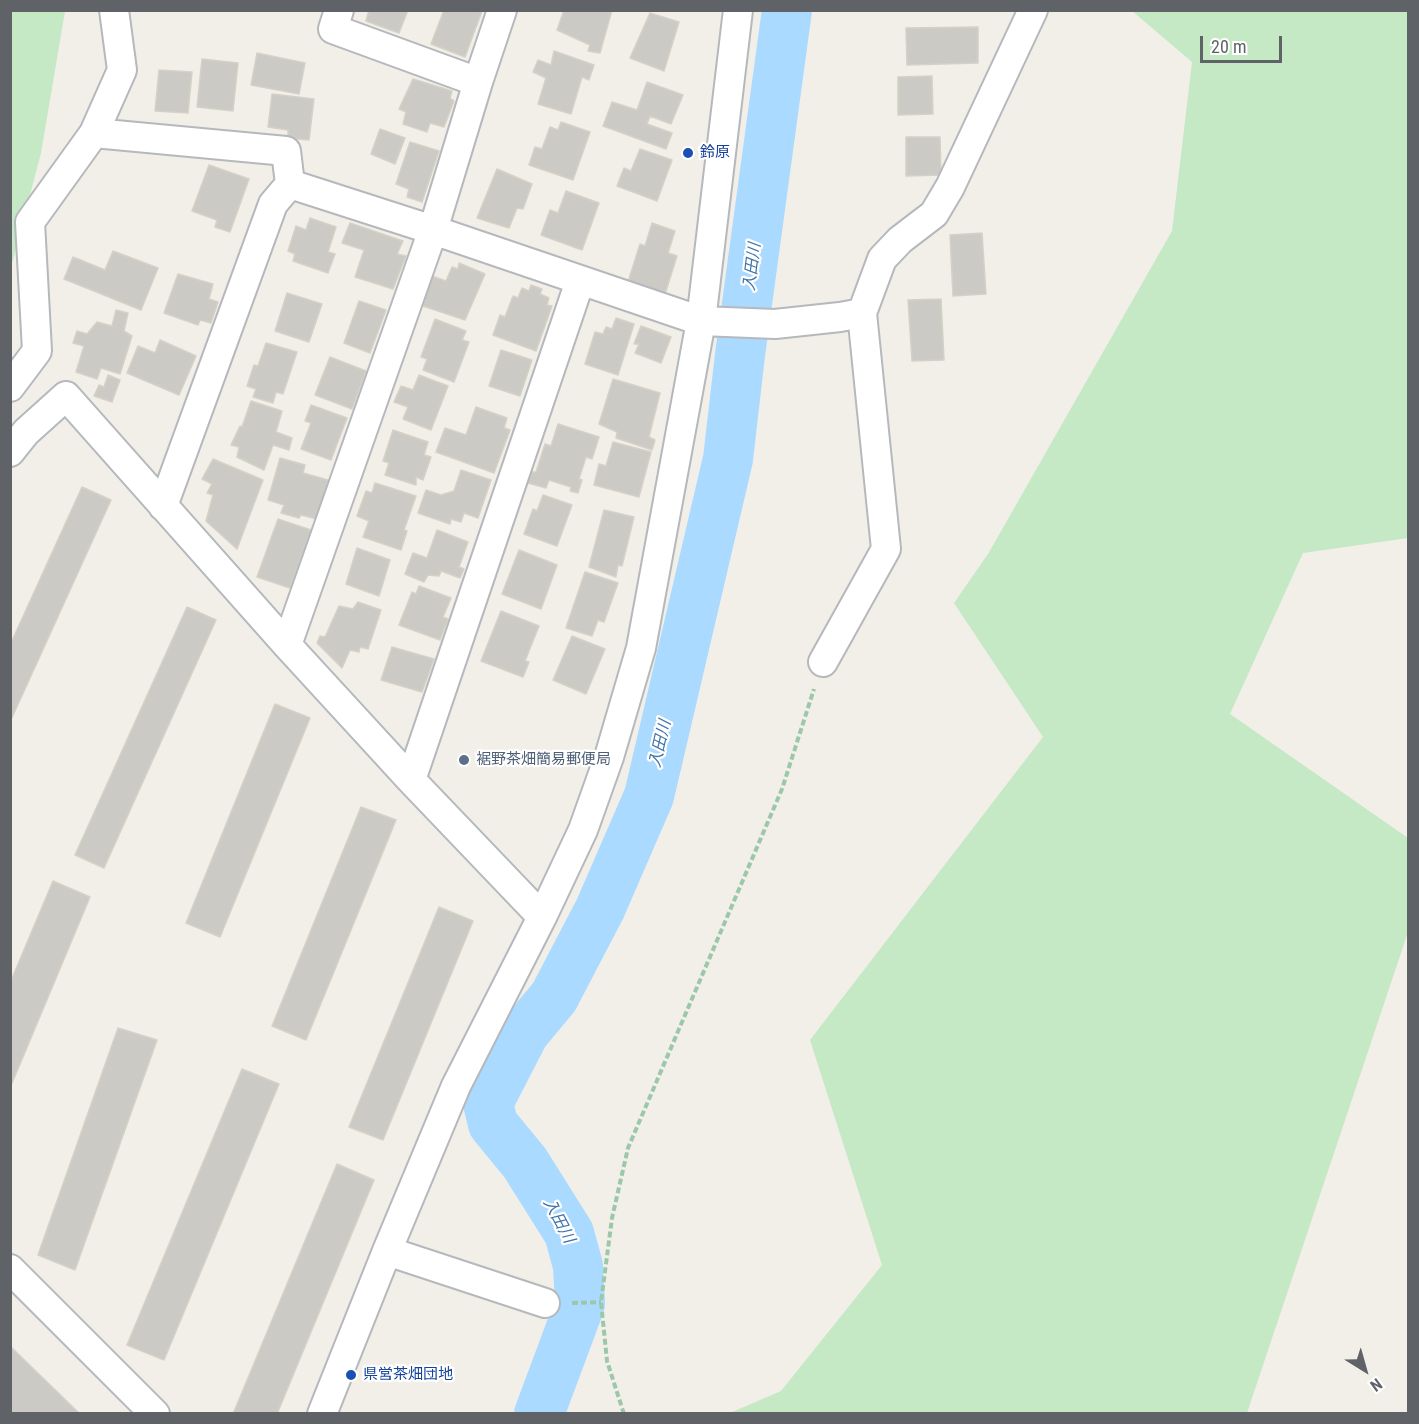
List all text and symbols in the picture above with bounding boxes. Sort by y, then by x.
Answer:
scale bar [1203,24,1286,62]
text: 20 m [1211,36,1246,57]
place label: 鈴原 [700,144,730,162]
marker: 鈴原 [681,146,695,160]
water label: 入田川 [741,242,765,292]
water label: 入田川 [646,718,676,770]
place label: 裾野茶畑簡易郵便局 [476,751,611,769]
marker: 裾野茶畑簡易郵便局 [457,753,471,767]
water label: 入田川 [538,1195,578,1247]
north arrow [1335,1340,1395,1400]
place label: 県営茶畑団地 [363,1366,453,1384]
marker: 県営茶畑団地 [344,1368,358,1382]
text: N [1367,1374,1386,1395]

